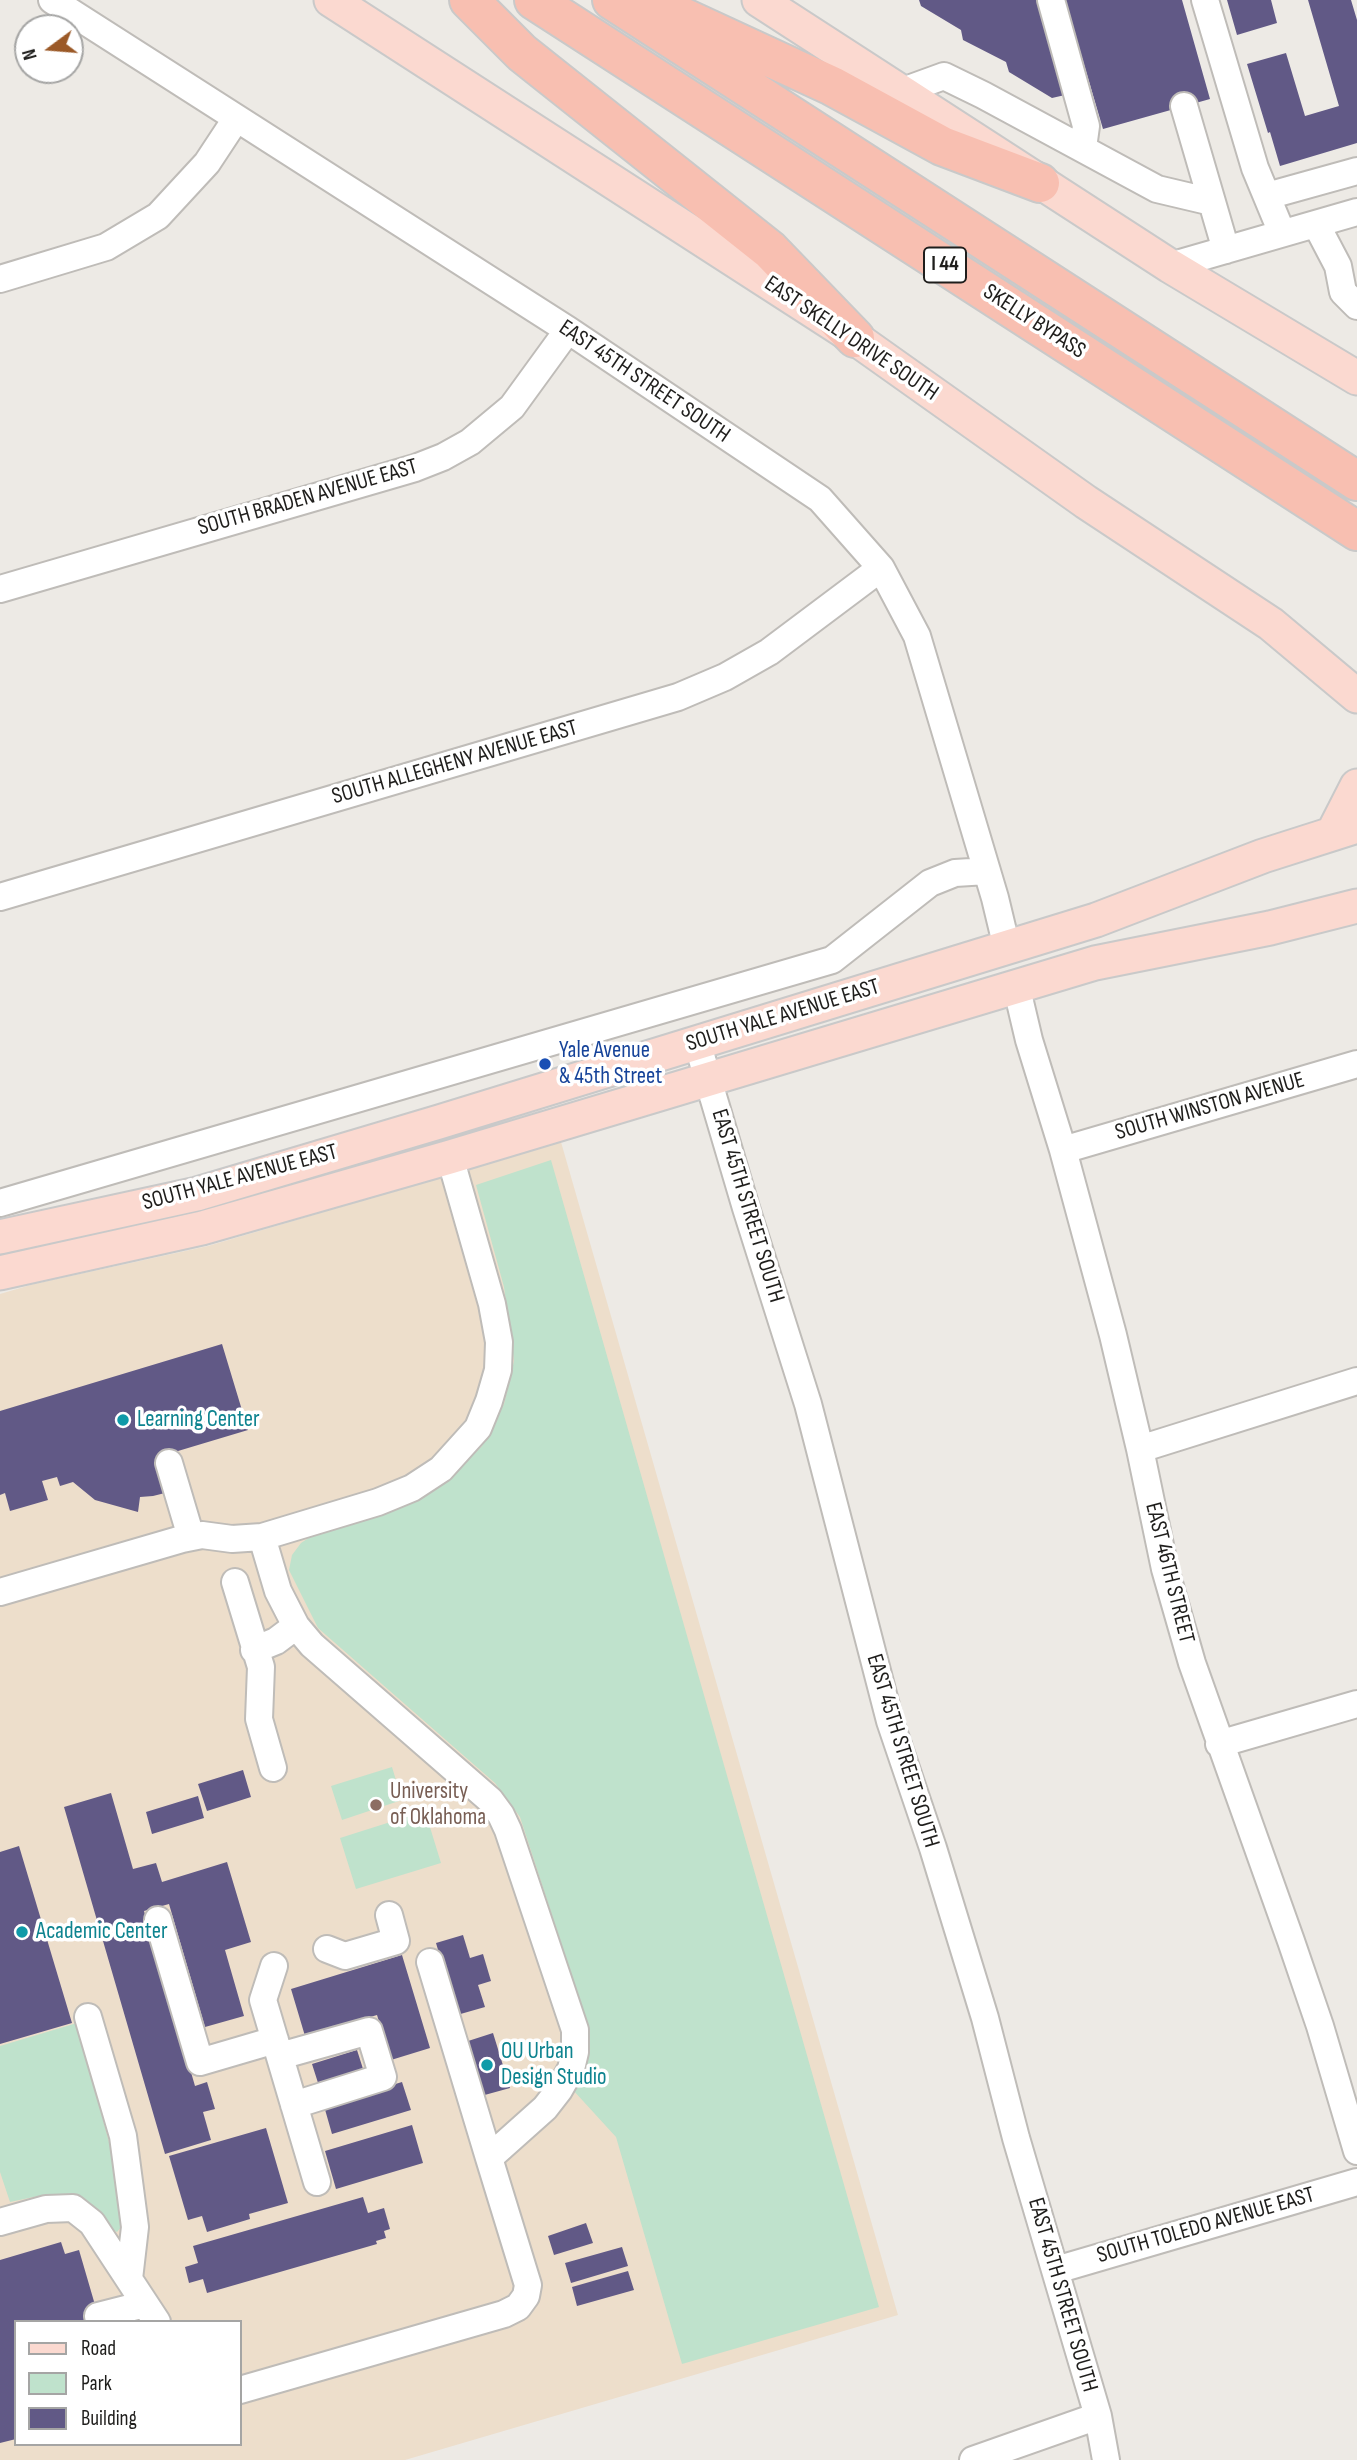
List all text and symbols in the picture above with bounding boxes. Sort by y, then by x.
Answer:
north arrow [14,14,84,84]
text: N [18,46,43,62]
road number: I 44 [924,247,966,282]
street label: EAST SKELLY DRIVE SOUTH [759,271,943,407]
street label: SKELLY BYPASS [978,279,1090,365]
street label: EAST 45TH STREET SOUTH [553,314,735,450]
street label: SOUTH BRADEN AVENUE EAST [195,453,421,543]
street label: SOUTH ALLEGHENY AVENUE EAST [329,715,581,811]
street label: SOUTH YALE AVENUE EAST [683,973,883,1059]
place label: Yale Avenue & 45th Street [559,1037,662,1091]
marker: Yale Avenue & 45th Street [537,1056,553,1072]
street label: SOUTH WINSTON AVENUE [1112,1067,1308,1147]
street label: EAST 45TH STREET SOUTH [704,1106,790,1306]
street label: SOUTH YALE AVENUE EAST [139,1139,341,1217]
place label: Learning Center [137,1406,260,1434]
marker: Learning Center [115,1412,131,1428]
street label: EAST 46TH STREET [1138,1500,1200,1646]
street label: EAST 45TH STREET SOUTH [859,1651,945,1851]
place label: University of Oklahoma [390,1778,486,1832]
marker: University of Oklahoma [368,1797,384,1813]
place label: Academic Center [36,1918,168,1946]
marker: Academic Center [14,1924,30,1940]
place label: OU Urban Design Studio [501,2038,607,2092]
marker: OU Urban Design Studio [479,2057,495,2073]
street label: SOUTH TOLEDO AVENUE EAST [1094,2182,1318,2270]
street label: EAST 45TH STREET SOUTH [1021,2195,1103,2395]
legend [14,2320,242,2446]
text: Road [81,2336,116,2361]
text: Park [81,2371,112,2396]
text: Building [81,2406,137,2431]

